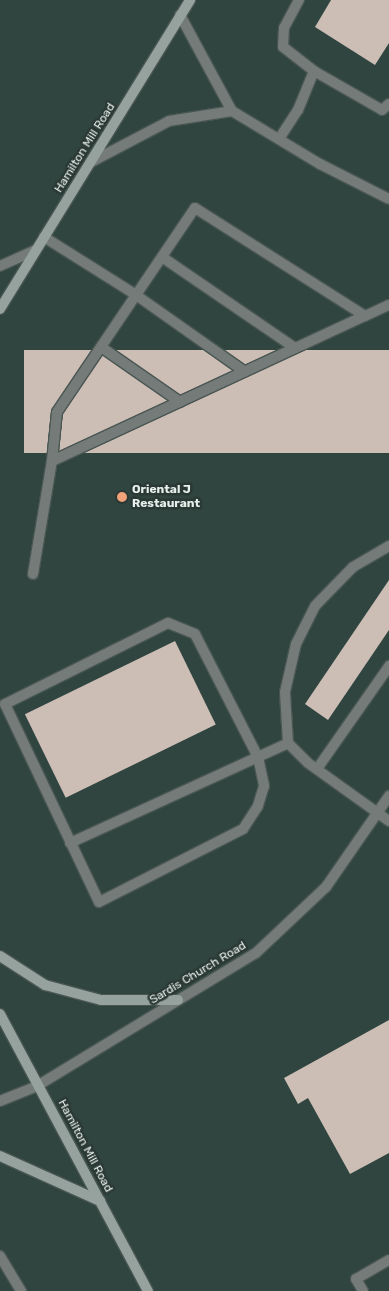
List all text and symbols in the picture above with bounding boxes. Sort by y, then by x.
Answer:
street label: Hamilton Mill Road [52,100,118,196]
place label: Oriental J Restaurant [132,483,200,511]
marker: Oriental J Restaurant [116,491,128,503]
street label: Sardis Church Road [147,939,249,1007]
street label: Hamilton Mill Road [54,1097,116,1195]

